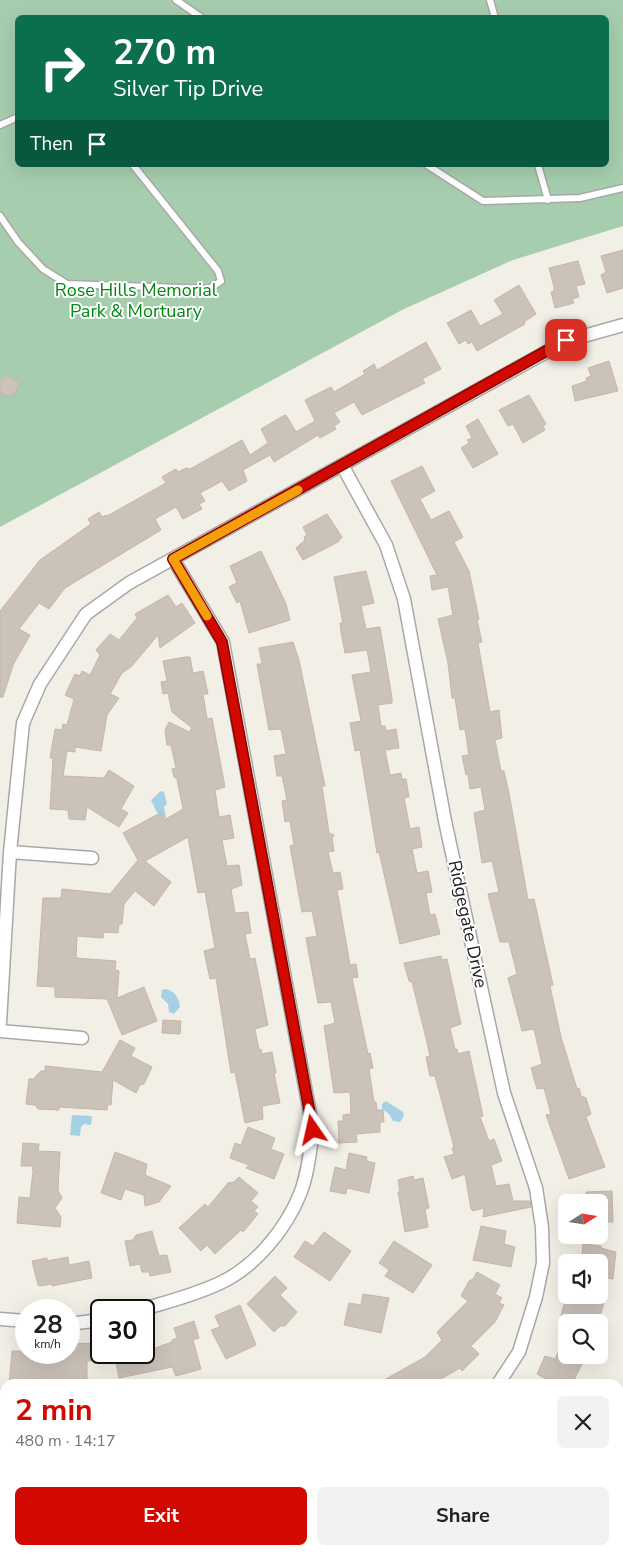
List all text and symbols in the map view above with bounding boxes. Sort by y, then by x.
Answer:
text: 270 m [113,29,216,76]
icon: right [30,35,95,100]
text: Silver Tip Drive [113,74,263,104]
icon: arrive [83,130,111,158]
text: Then [30,131,73,157]
park label: Rose Hills Memorial Park & Mortuary [55,278,218,323]
pin [545,319,587,361]
icon: arrive [552,326,580,354]
street label: Ridgegate Drive [443,858,493,990]
position arrow [286,1103,338,1155]
north arrow [558,1194,608,1244]
map controls [558,1194,608,1364]
button: sound [558,1254,608,1304]
speed limit sign: 30 [90,1299,155,1364]
text: 28 [32,1308,63,1342]
button: search [558,1314,608,1364]
text: km/h [34,1336,61,1352]
text: 2 min [15,1390,93,1431]
button: close [557,1396,609,1448]
text: 480 m · 14:17 [15,1430,116,1452]
button: Exit [15,1487,307,1545]
button: Share [317,1487,609,1545]

